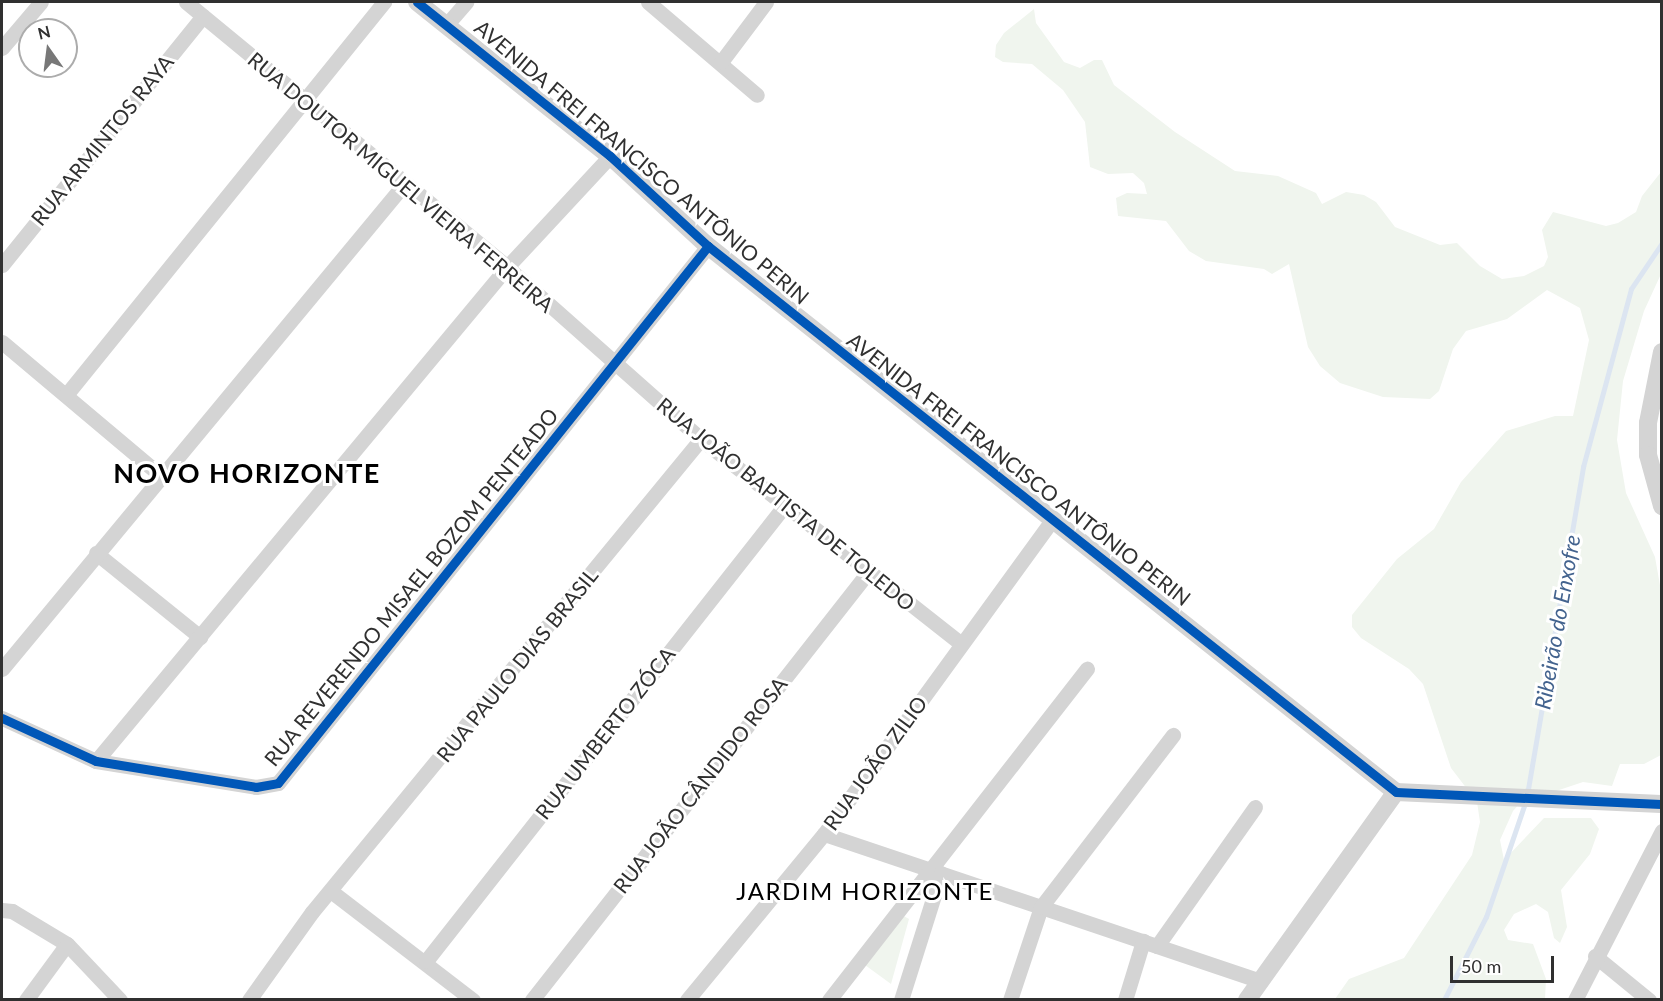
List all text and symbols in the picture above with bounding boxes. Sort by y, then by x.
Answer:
street label: AVENIDA FREI FRANCISCO ANTÔNIO PERIN [469,14,815,310]
north arrow [18,18,78,78]
text: N [36,21,52,43]
street label: RUA DOUTOR MIGUEL VIEIRA FERREIRA [242,46,560,318]
street label: RUA ARMINTOS RAYA [25,49,179,231]
street label: AVENIDA FREI FRANCISCO ANTÔNIO PERIN [842,327,1196,611]
street label: RUA JOÃO BAPTISTA DE TOLEDO [651,391,921,617]
street label: RUA REVERENDO MISAEL BOZOM PENTEADO [258,403,564,771]
district label: NOVO HORIZONTE [113,457,381,489]
water label: Ribeirão do Enxofre [1529,533,1585,711]
street label: RUA PAULO DIAS BRASIL [431,563,603,767]
street label: RUA UMBERTO ZÓCA [530,642,680,824]
street label: RUA JOÃO CÂNDIDO ROSA [607,671,793,899]
street label: RUA JOÃO ZILIO [817,690,933,836]
district label: JARDIM HORIZONTE [736,877,994,905]
scale bar [1453,944,1556,982]
text: 50 m [1461,955,1501,977]

